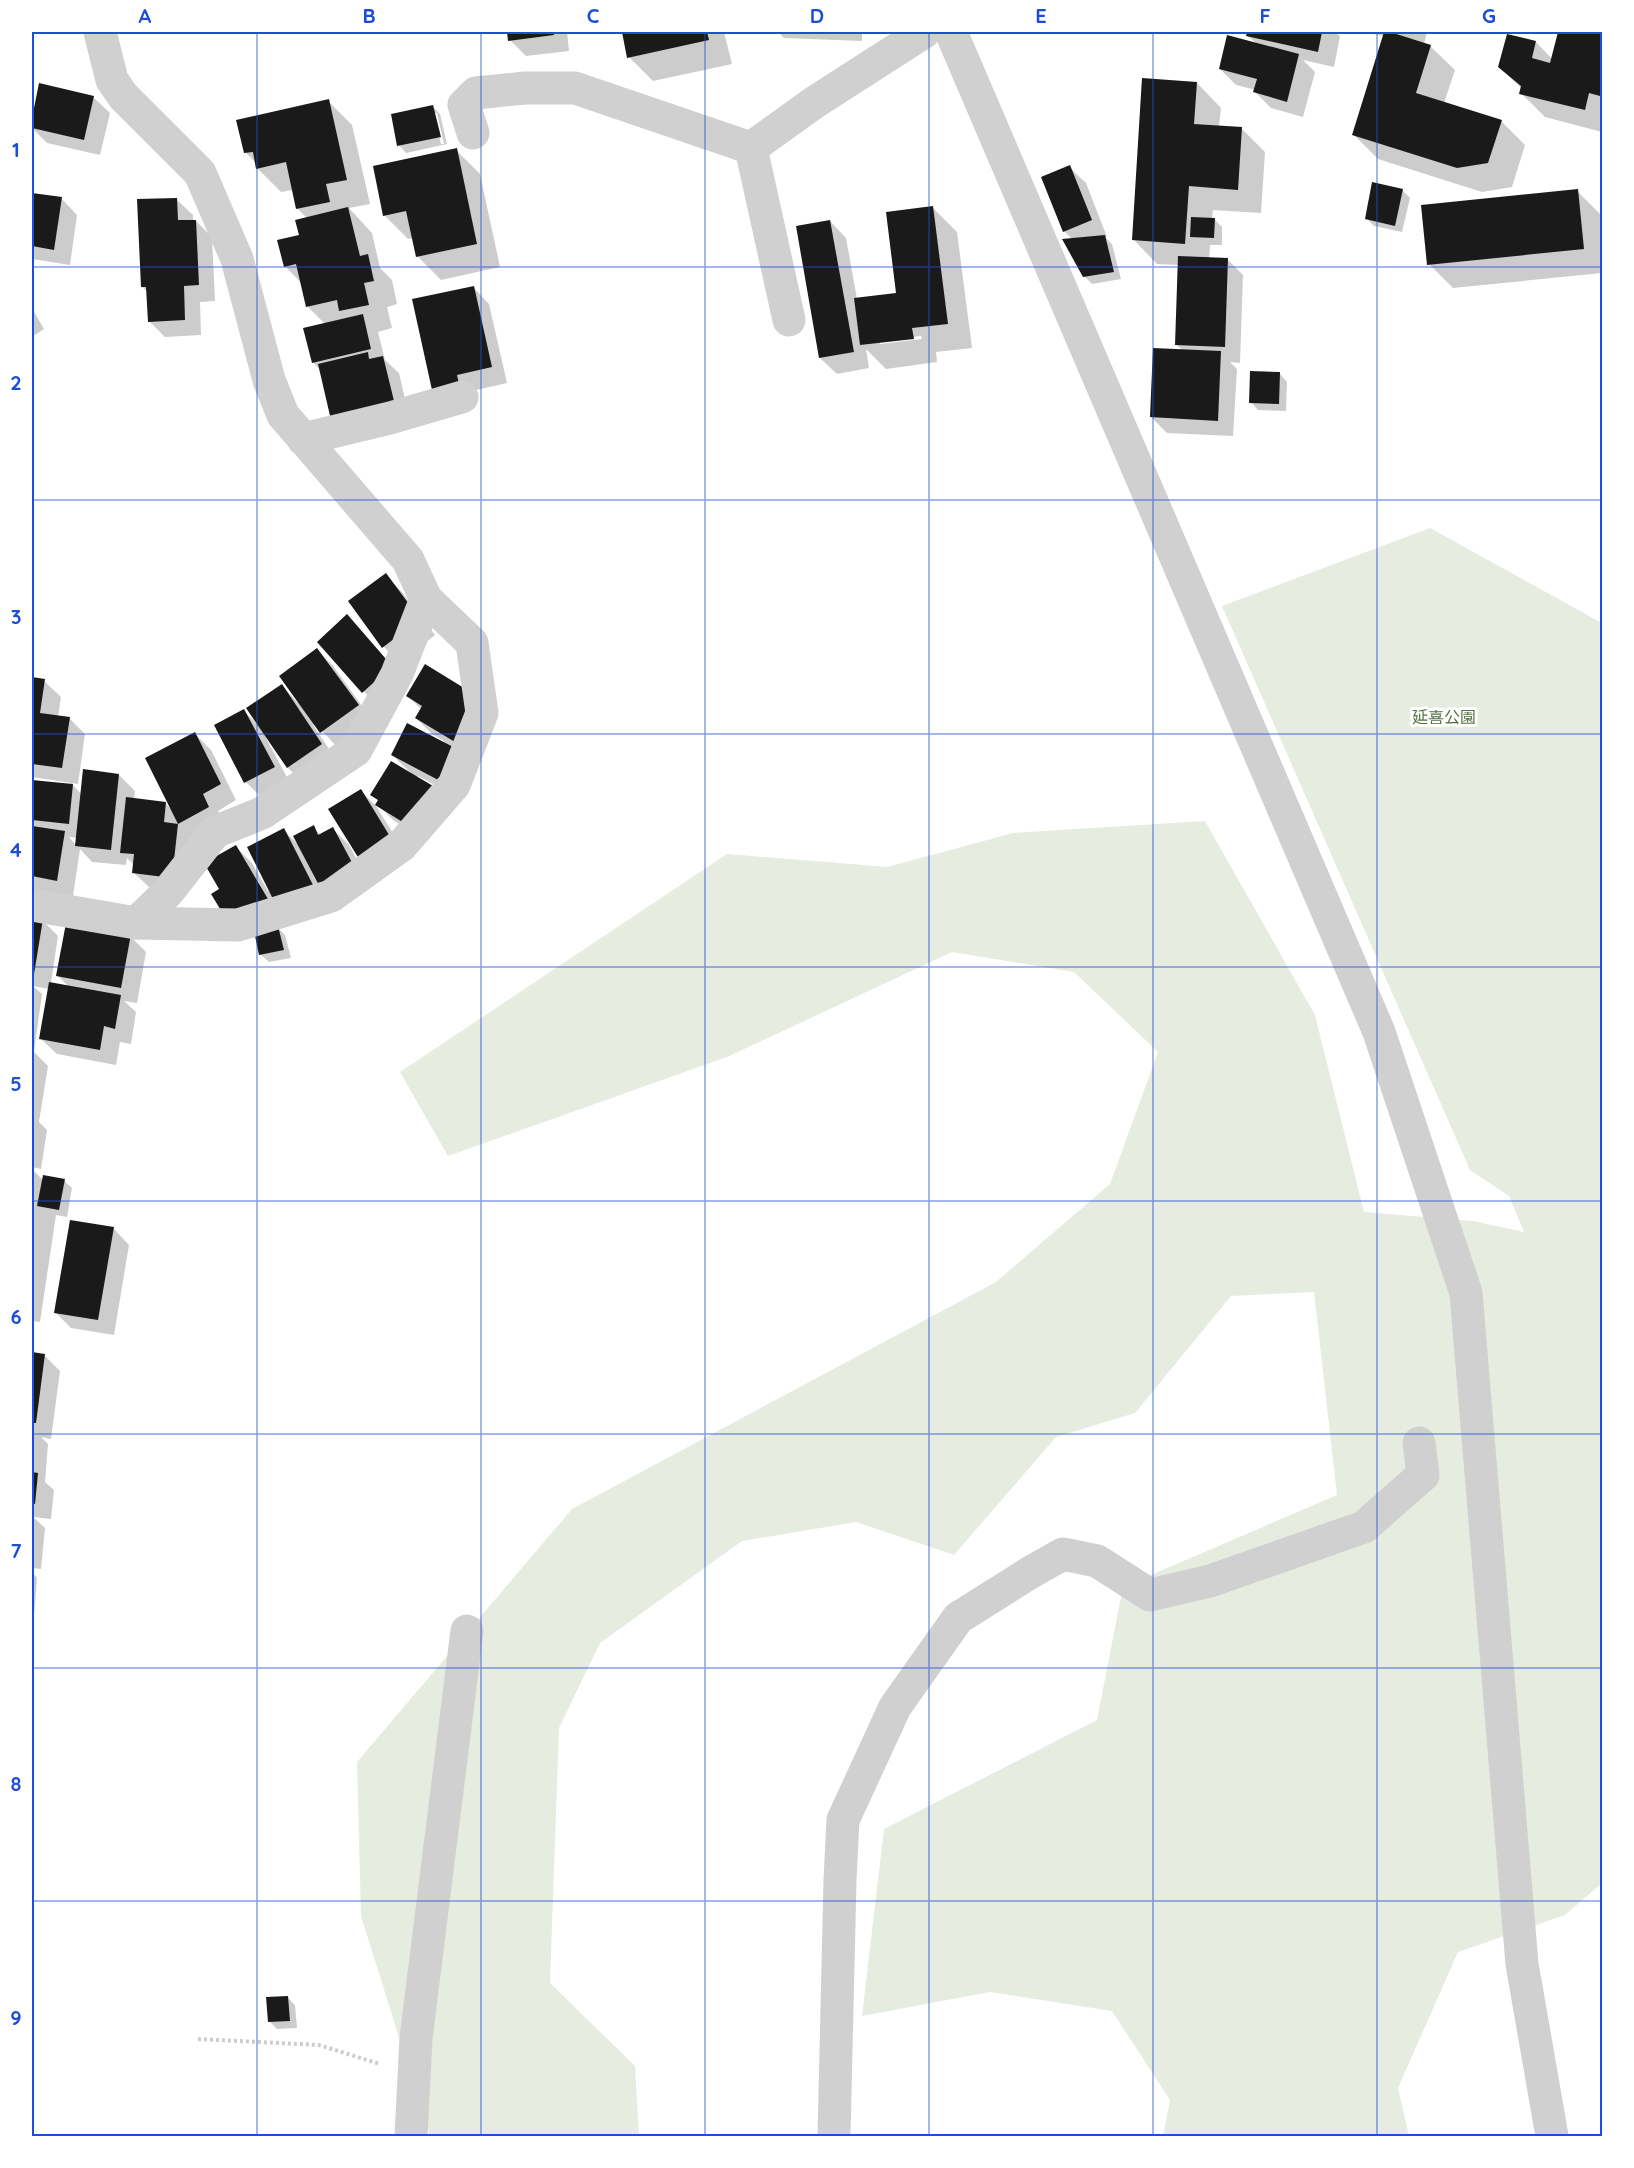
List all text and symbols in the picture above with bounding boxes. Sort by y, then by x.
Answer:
text: A [139,3,152,28]
text: B [362,3,376,28]
text: C [587,3,600,28]
text: D [810,3,824,28]
text: E [1035,3,1047,28]
text: F [1259,3,1271,28]
text: G [1482,3,1496,28]
text: 1 [12,137,20,162]
text: 2 [10,370,22,395]
text: 3 [11,604,21,629]
park label: 延喜公園 [1412,707,1476,727]
text: 4 [10,837,22,862]
text: 5 [10,1071,22,1096]
text: 6 [10,1304,22,1329]
text: 7 [11,1538,22,1563]
text: 8 [11,1771,22,1796]
text: 9 [10,2005,22,2030]

